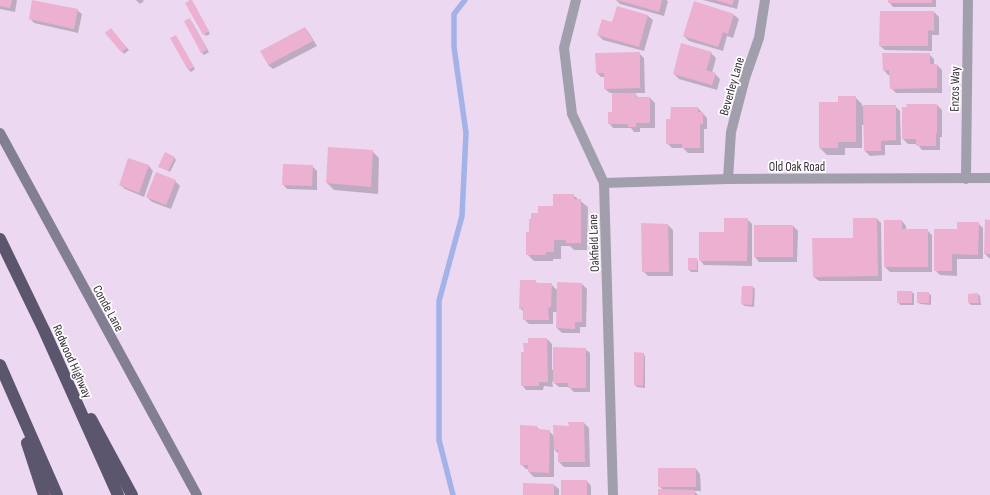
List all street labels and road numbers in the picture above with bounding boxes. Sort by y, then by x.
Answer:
street label: Beverley Lane [716,55,748,117]
street label: Enzos Way [947,66,963,112]
street label: Old Oak Road [769,159,825,175]
street label: Oakfield Lane [585,214,603,272]
street label: Conde Lane [89,283,127,334]
street label: Redwood Highway [49,322,95,401]

